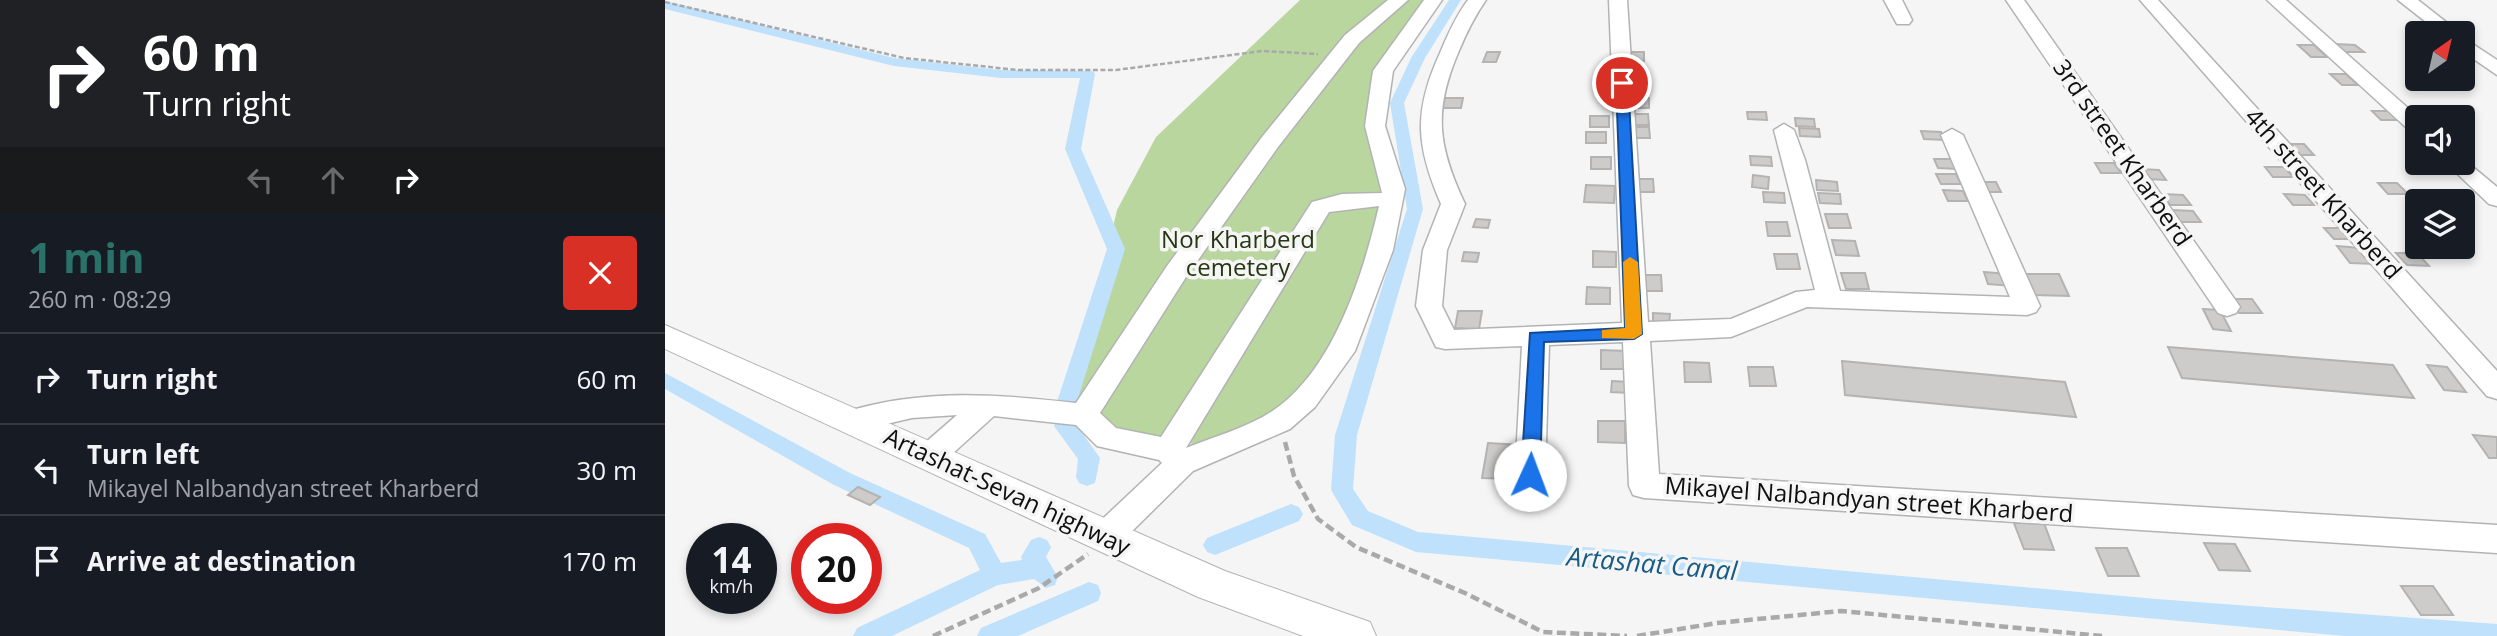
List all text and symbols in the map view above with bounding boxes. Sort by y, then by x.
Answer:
text: 60 m [143,19,260,85]
north arrow [2405,21,2475,91]
map controls [2405,21,2475,259]
icon: right [28,28,119,119]
street label: 3rd street Kharberd [2046,52,2200,252]
pin [1592,53,1652,113]
icon: arrive [1603,64,1641,102]
text: Turn right [143,82,291,125]
street label: 4th street Kharberd [2238,100,2410,286]
button: sound [2405,105,2475,175]
icon: left [241,161,279,199]
icon: ahead [314,161,352,199]
icon: right [387,161,425,199]
button: layers [2405,189,2475,259]
park label: Nor Kharberd cemetery [1161,222,1315,283]
text: 1 min [28,228,145,285]
button: close [563,236,637,310]
text: 260 m · 08:29 [28,283,171,315]
icon: right [28,360,66,398]
text: Turn right [87,361,218,397]
text: 60 m [576,361,637,397]
street label: Artashat-Sevan highway [879,419,1137,563]
text: Turn left [87,436,199,472]
position arrow [1493,438,1567,512]
icon: left [28,451,66,489]
text: 30 m [576,452,637,488]
street label: Mikayel Nalbandyan street Kharberd [1664,468,2074,529]
text: Mikayel Nalbandyan street Kharberd [87,472,479,504]
speed limit sign: 20 [791,523,882,614]
text: 14 [711,536,752,583]
water label: Artashat Canal [1564,537,1740,588]
icon: arrive [28,542,66,580]
text: Arrive at destination [87,543,356,579]
text: 170 m [562,543,637,579]
text: km/h [710,574,753,598]

